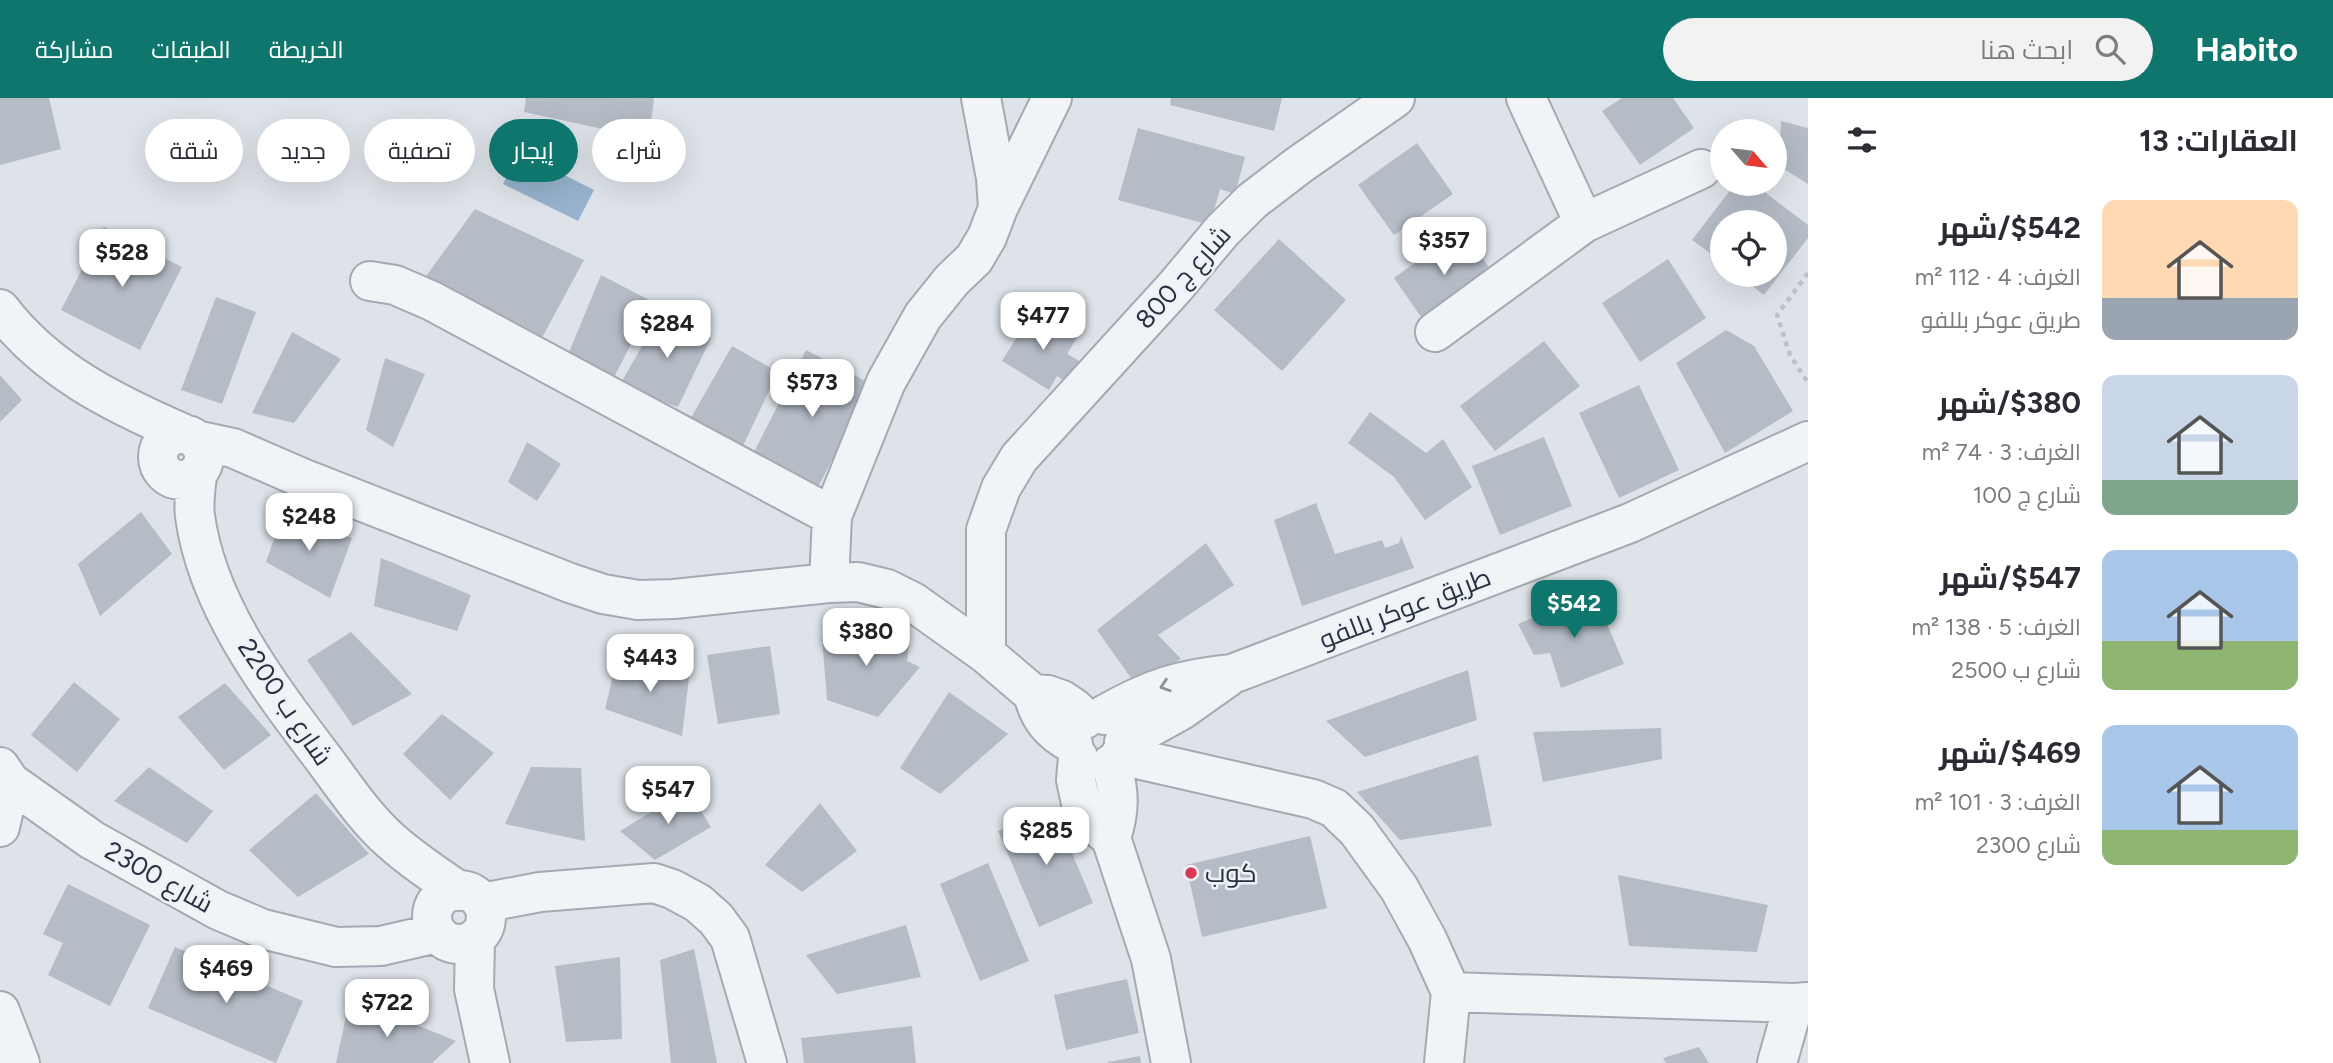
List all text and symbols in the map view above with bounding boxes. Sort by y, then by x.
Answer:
search box [1663,18,2153,81]
icon: search [2091,30,2129,68]
text: Habito [2195,30,2298,69]
text: ابحث هنا [1980,34,2073,66]
text: مشاركة [35,35,113,64]
text: الطبقات [151,35,231,64]
text: الخريطة [269,35,344,64]
chip: شقة [145,119,243,182]
chip: جديد [257,119,350,182]
chip: تصفية [364,119,475,182]
chip: إيجار [489,119,578,182]
chip: شراء [592,119,686,182]
north arrow [1710,119,1787,196]
map controls [1710,119,1787,287]
icon: filters [1843,121,1881,159]
text: العقارات: 13 [2139,122,2298,159]
text: $542/شهر [1939,209,2081,246]
button: locate [1710,210,1787,287]
pin: $357 [1403,218,1485,277]
street label: شارع ج 800 [1128,219,1238,336]
text: $357 [1418,226,1470,254]
icon: home [2158,228,2242,312]
pin: $528 [81,230,163,289]
text: $528 [95,238,149,266]
text: الغرف: 4 · 112 m² [1915,263,2081,291]
pin: $477 [1002,292,1084,352]
pin: $284 [626,300,708,360]
text: $477 [1017,301,1069,329]
text: طريق عوكر بللفو [1921,306,2081,334]
text: $284 [640,309,694,337]
pin: $573 [771,360,853,419]
text: $573 [786,368,838,396]
text: $380/شهر [1938,384,2081,421]
icon: home [2158,403,2242,487]
text: الغرف: 3 · 74 m² [1922,438,2081,466]
text: شارع ج 100 [1973,481,2081,509]
pin: $248 [268,494,350,553]
text: $248 [282,502,336,530]
text: $547/شهر [1940,559,2081,596]
street label: طريق عوكر بللفو [1315,561,1495,655]
icon: home [2158,578,2242,662]
pin: $542 [1533,580,1615,640]
text: $542 [1547,589,1601,617]
pin: $380 [825,608,907,668]
text: الغرف: 5 · 138 m² [1912,613,2081,641]
text: $380 [839,617,893,645]
street label: شارع ب 2200 [230,632,339,772]
pin: $443 [609,634,691,694]
text: $443 [623,643,677,671]
text: شارع ب 2500 [1951,656,2081,684]
one-way arrow [1160,678,1172,692]
text: $469/شهر [1939,734,2081,771]
icon: home [2158,753,2242,837]
pin: $547 [627,766,709,826]
text: $547 [641,775,695,803]
text: الغرف: 3 · 101 m² [1915,788,2081,816]
pin: $285 [1005,808,1087,867]
text: $285 [1019,816,1073,844]
text: شارع 2300 [1976,831,2081,859]
street label: شارع 2300 [99,834,219,921]
place label: كوب [1205,857,1257,889]
marker: كوب [1183,865,1199,881]
pin: $469 [185,946,267,1005]
text: $469 [199,954,253,982]
pin: $722 [346,979,428,1039]
text: $722 [361,988,413,1016]

